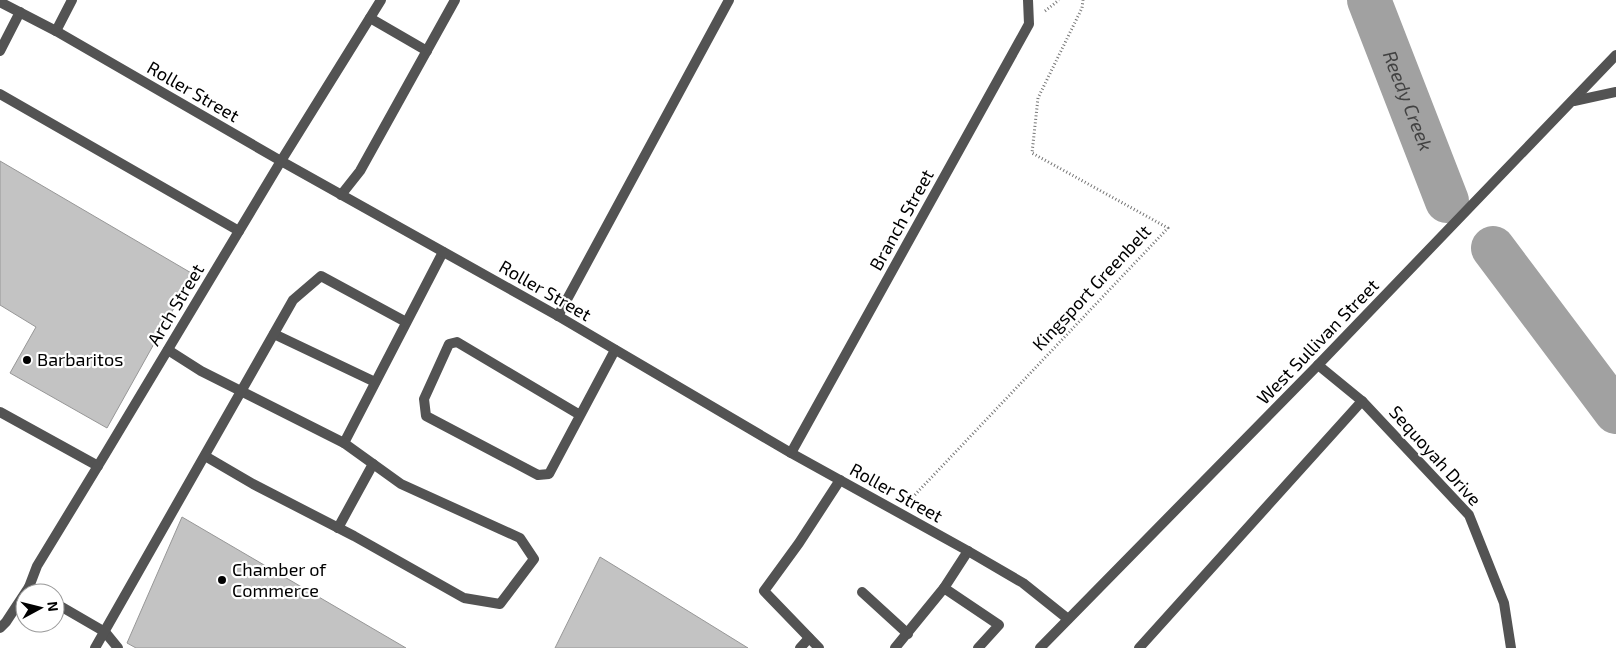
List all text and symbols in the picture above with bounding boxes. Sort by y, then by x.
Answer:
water label: Reedy Creek [1379,47,1438,154]
street label: Roller Street [144,56,243,126]
street label: Branch Street [864,165,938,274]
street label: Kingsport Greenbelt [1027,220,1155,355]
street label: Roller Street [496,255,595,325]
street label: Arch Street [142,259,208,349]
street label: West Sullivan Street [1252,274,1383,409]
place label: Barbaritos [37,348,123,370]
marker: Barbaritos [21,354,33,366]
street label: Sequoyah Drive [1385,401,1486,510]
street label: Roller Street [846,458,947,527]
place label: Chamber of Commerce [232,558,327,601]
marker: Chamber of Commerce [216,574,228,586]
north arrow [15,583,65,633]
text: N [44,600,62,612]

